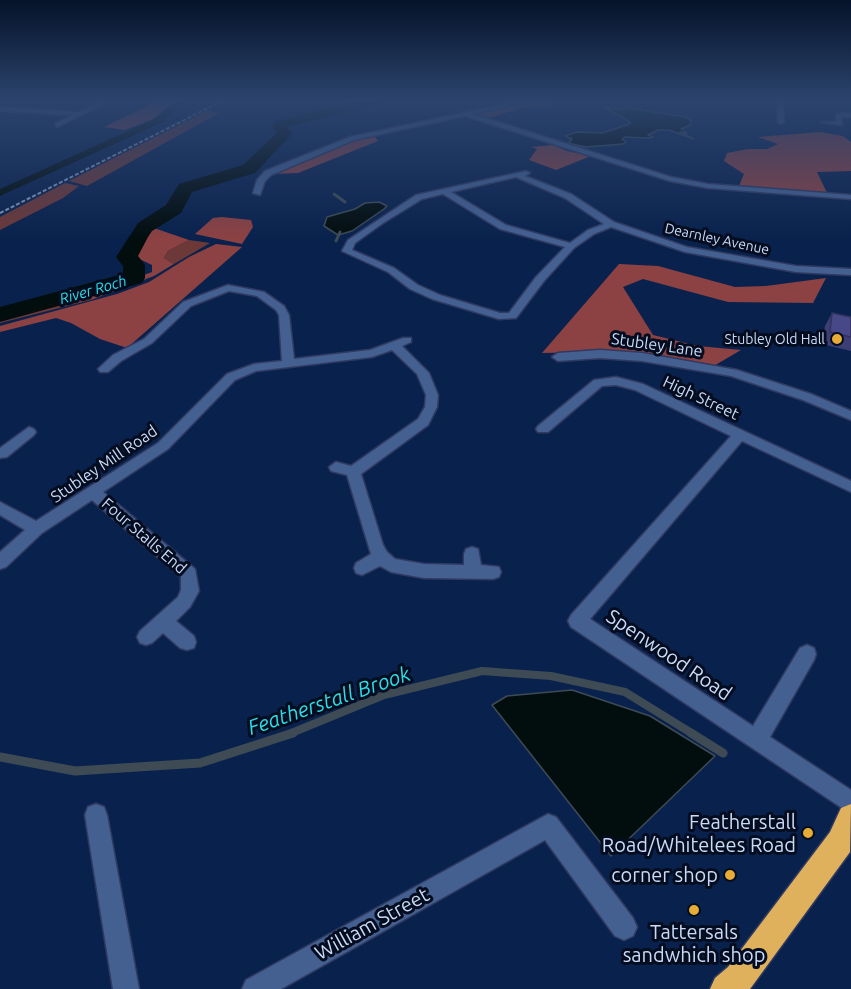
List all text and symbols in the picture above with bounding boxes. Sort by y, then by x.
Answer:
street label: Dearnley Avenue [663,220,771,258]
water label: River Roch [57,272,129,308]
street label: Stubley Lane [610,329,704,361]
place label: Stubley Old Hall [724,331,825,347]
marker: Stubley Old Hall [830,332,844,346]
street label: High Street [660,372,742,424]
street label: Stubley Mill Road [47,421,161,507]
street label: Four Stalls End [98,494,190,578]
street label: Spenwood Road [602,604,736,706]
water label: Featherstall Brook [244,661,414,741]
place label: Featherstall Road/Whitelees Road [602,810,796,857]
marker: Featherstall Road/Whitelees Road [801,826,815,840]
place label: corner shop [611,863,718,887]
marker: corner shop [723,868,737,882]
street label: William Street [311,883,433,965]
marker: Tattersals sandwhich shop [687,903,701,917]
place label: Tattersals sandwhich shop [623,920,765,967]

